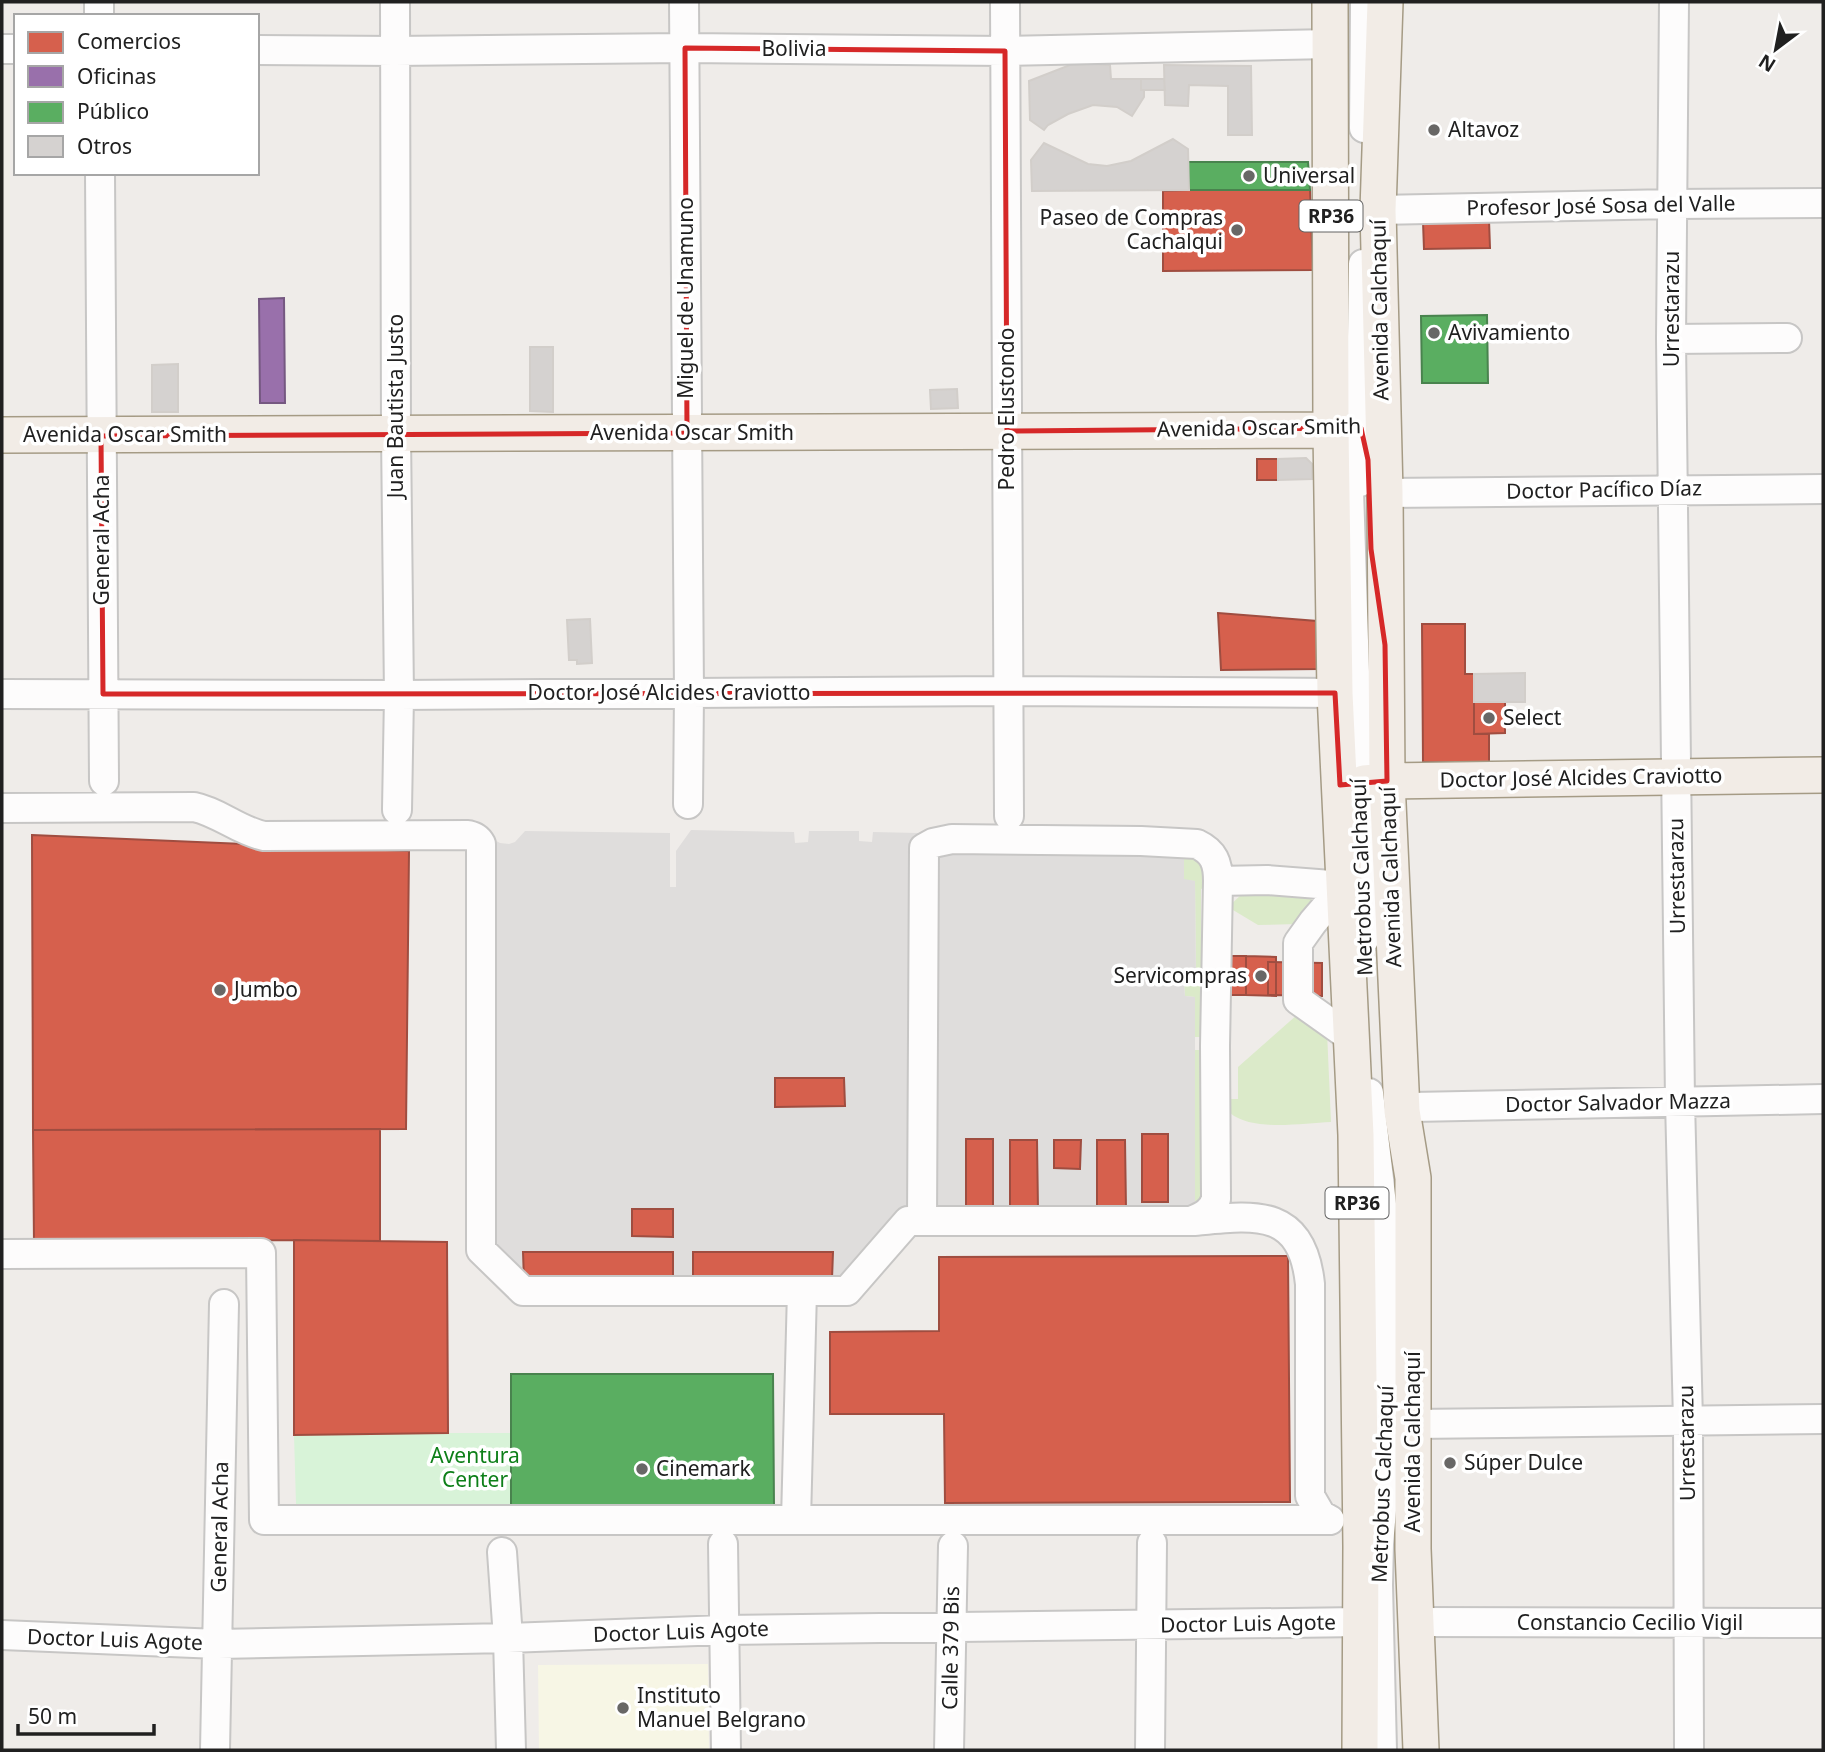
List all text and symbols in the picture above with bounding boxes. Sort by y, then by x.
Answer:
legend [14,14,259,175]
north arrow [1741,14,1811,84]
text: Comercios [77,27,181,55]
street label: Bolivia [761,34,827,62]
text: N [1754,48,1780,79]
text: Oficinas [77,62,156,90]
text: Público [77,97,149,125]
place label: Altavoz [1448,115,1519,143]
marker: Altavoz [1426,122,1442,138]
text: Otros [77,132,132,160]
place label: Universal [1263,161,1355,189]
marker: Universal [1241,168,1257,184]
street label: Profesor José Sosa del Valle [1466,189,1736,221]
street label: Miguel de Unamuno [671,197,699,399]
road number: RP36 [1300,200,1362,232]
place label: Paseo de Compras Cachalqui [1040,203,1223,255]
street label: Avenida Calchaquí [1363,219,1395,401]
marker: Paseo de Compras Cachalqui [1229,222,1245,238]
street label: Urrestarazu [1657,251,1685,367]
street label: Juan Bautista Justo [381,314,409,500]
place label: Avivamiento [1448,318,1570,346]
marker: Avivamiento [1426,325,1442,341]
street label: Pedro Elustondo [992,328,1020,490]
street label: Avenida Oscar Smith [1157,411,1361,443]
street label: Avenida Oscar Smith [590,418,794,446]
street label: Avenida Oscar Smith [23,420,227,448]
street label: Doctor Pacífico Díaz [1506,473,1702,505]
street label: General Acha [87,474,115,606]
street label: Doctor José Alcides Craviotto [528,678,810,706]
place label: Select [1503,703,1562,731]
marker: Select [1481,710,1497,726]
street label: Doctor José Alcides Craviotto [1439,761,1723,793]
street label: Metrobus Calchaquí [1344,777,1378,976]
street label: Avenida Calchaquí [1373,785,1407,968]
street label: Urrestarazu [1661,818,1691,934]
place label: Servicompras [1113,961,1247,989]
marker: Servicompras [1253,968,1269,984]
place label: Jumbo [232,975,298,1003]
marker: Jumbo [212,982,228,998]
street label: Doctor Salvador Mazza [1505,1086,1731,1118]
road number: RP36 [1326,1188,1388,1218]
street label: Avenida Calchaquí [1398,1351,1426,1533]
street label: Metrobus Calchaquí [1365,1384,1399,1583]
street label: Urrestarazu [1671,1385,1701,1501]
park label: Aventura Center [430,1441,520,1493]
place label: Súper Dulce [1464,1448,1583,1476]
place label: Cinemark [656,1454,752,1482]
marker: Súper Dulce [1442,1455,1458,1471]
street label: General Acha [204,1461,234,1593]
marker: Cinemark [634,1461,650,1477]
street label: Calle 379 Bis [935,1586,965,1710]
street label: Doctor Luis Agote [1160,1607,1336,1639]
street label: Constancio Cecilio Vigil [1517,1608,1743,1636]
street label: Doctor Luis Agote [593,1614,769,1648]
street label: Doctor Luis Agote [27,1622,203,1656]
place label: Instituto Manuel Belgrano [637,1681,806,1733]
scale bar [18,1692,154,1736]
marker: Instituto Manuel Belgrano [615,1700,631,1716]
text: 50 m [28,1702,77,1730]

